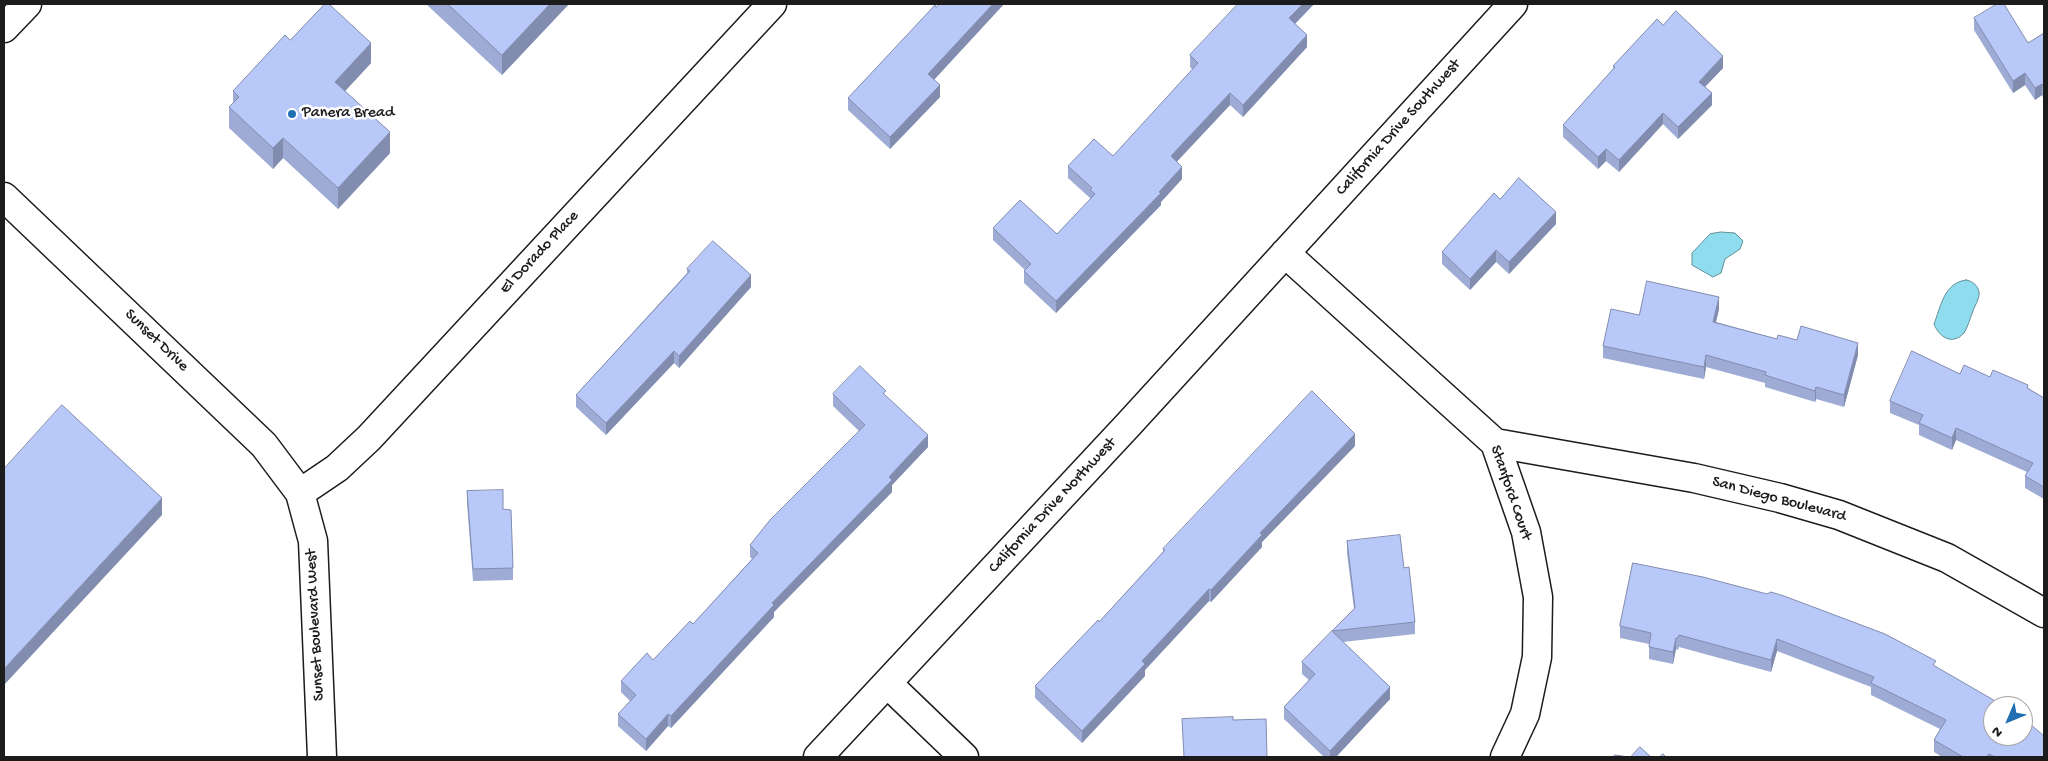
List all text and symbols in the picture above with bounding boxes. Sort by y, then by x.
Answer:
street label: California Drive Southwest [1333,56,1465,200]
place label: Panera Bread [302,104,394,124]
marker: Panera Bread [286,108,298,120]
street label: El Dorado Place [497,207,583,299]
street label: Sunset Drive [120,306,192,376]
street label: California Drive Northwest [985,434,1121,578]
street label: Stanford Court [1485,443,1535,543]
street label: San Diego Boulevard [1710,473,1848,527]
street label: Sunset Boulevard West [302,549,330,701]
north arrow [1983,696,2033,746]
text: N [1989,722,2007,741]

